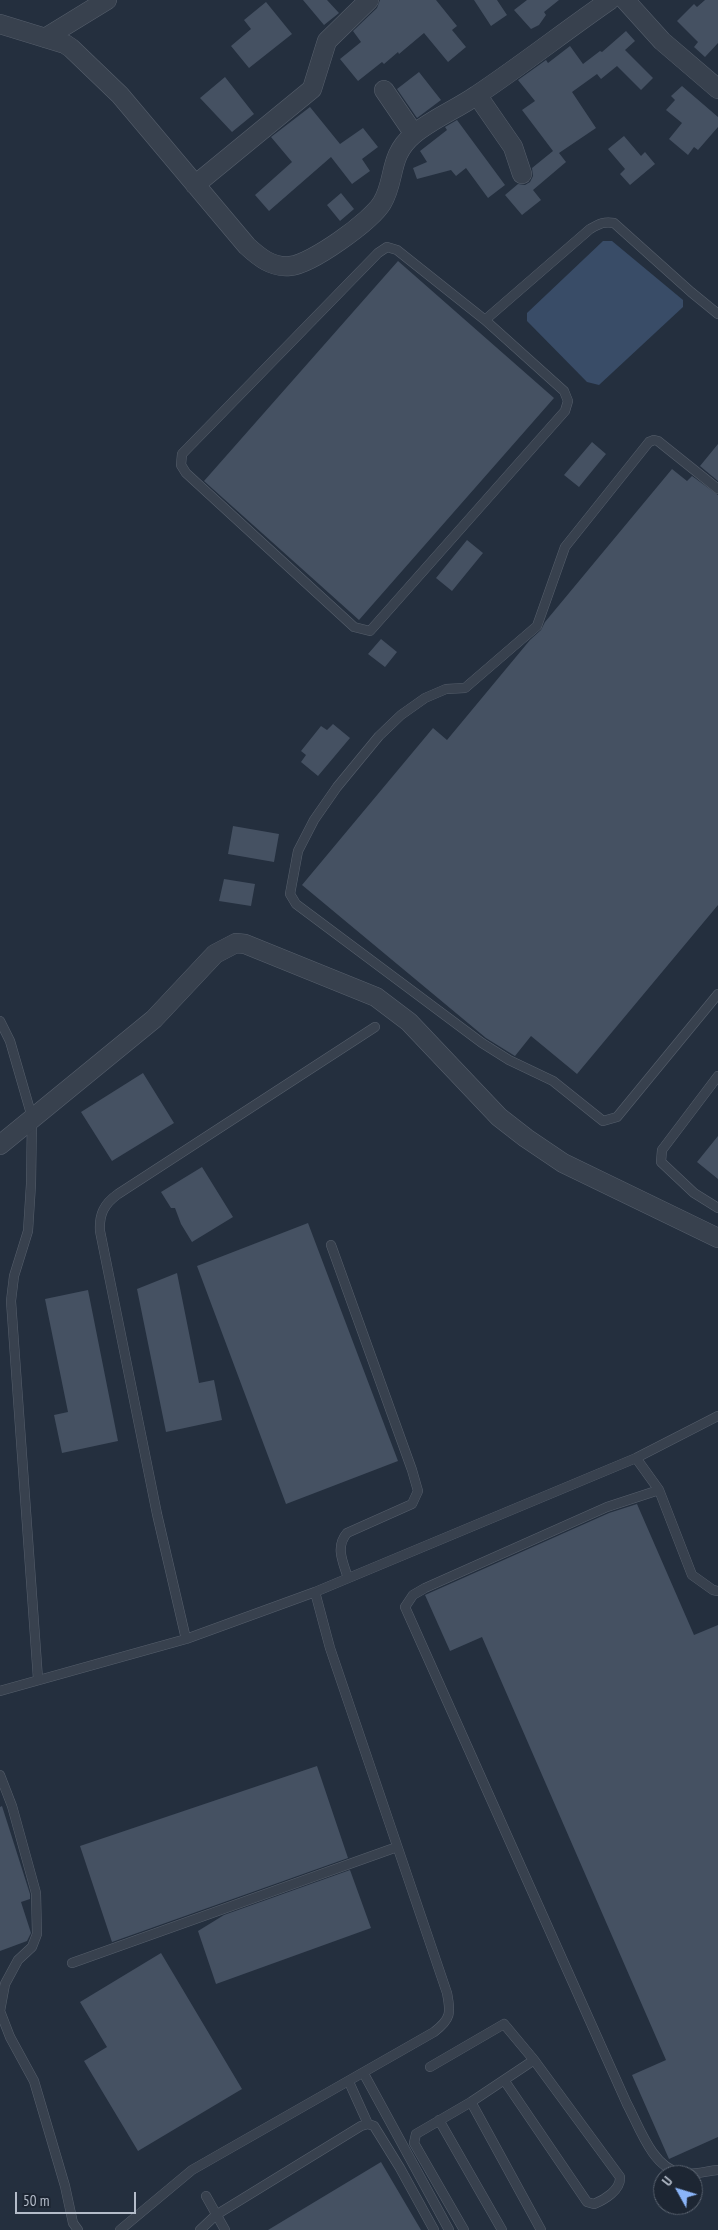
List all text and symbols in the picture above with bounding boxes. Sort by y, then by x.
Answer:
north arrow [653,2165,703,2215]
text: U [658,2173,676,2190]
scale bar [18,2182,139,2214]
text: 50 m [23,2191,49,2210]

